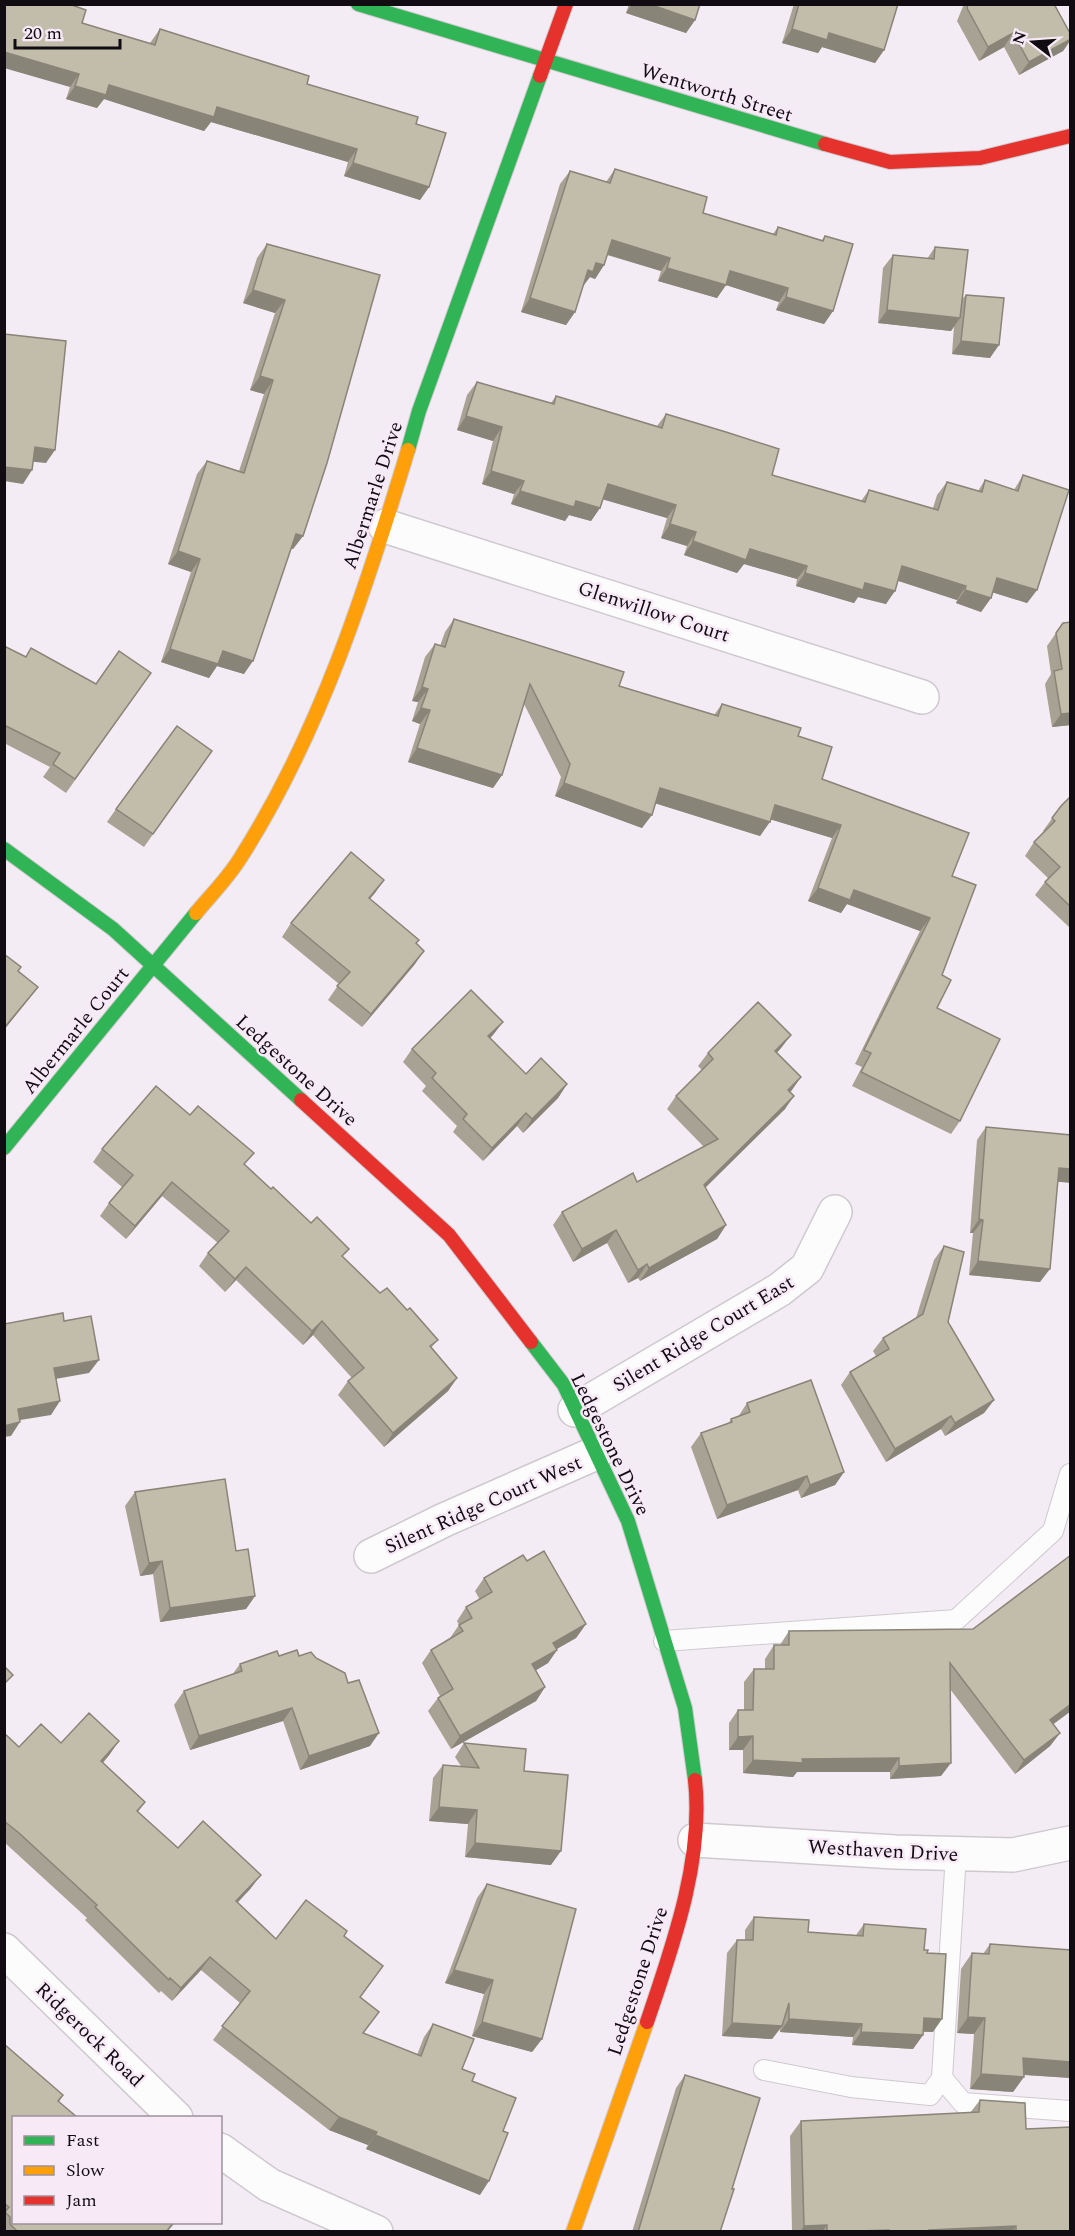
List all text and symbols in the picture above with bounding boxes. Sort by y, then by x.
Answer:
scale bar [15,12,120,50]
north arrow [1003,12,1063,72]
text: 20 m [24,20,62,47]
text: N [1006,28,1033,48]
street label: Wentworth Street [637,56,796,130]
street label: Albermarle Drive [335,417,411,573]
street label: Glenwillow Court [574,573,733,651]
street label: Albermarle Court [15,960,137,1101]
street label: Ledgestone Drive [229,1008,364,1134]
street label: Silent Ridge Court East [607,1268,800,1400]
street label: Ledgestone Drive [563,1368,658,1521]
street label: Silent Ridge Court West [380,1448,587,1562]
street label: Westhaven Drive [807,1832,959,1870]
street label: Ledgestone Drive [600,1903,676,2060]
street label: Ridgerock Road [28,1975,150,2094]
legend [12,2116,222,2224]
text: Fast [66,2127,99,2154]
text: Slow [66,2157,105,2184]
text: Jam [66,2187,97,2214]

